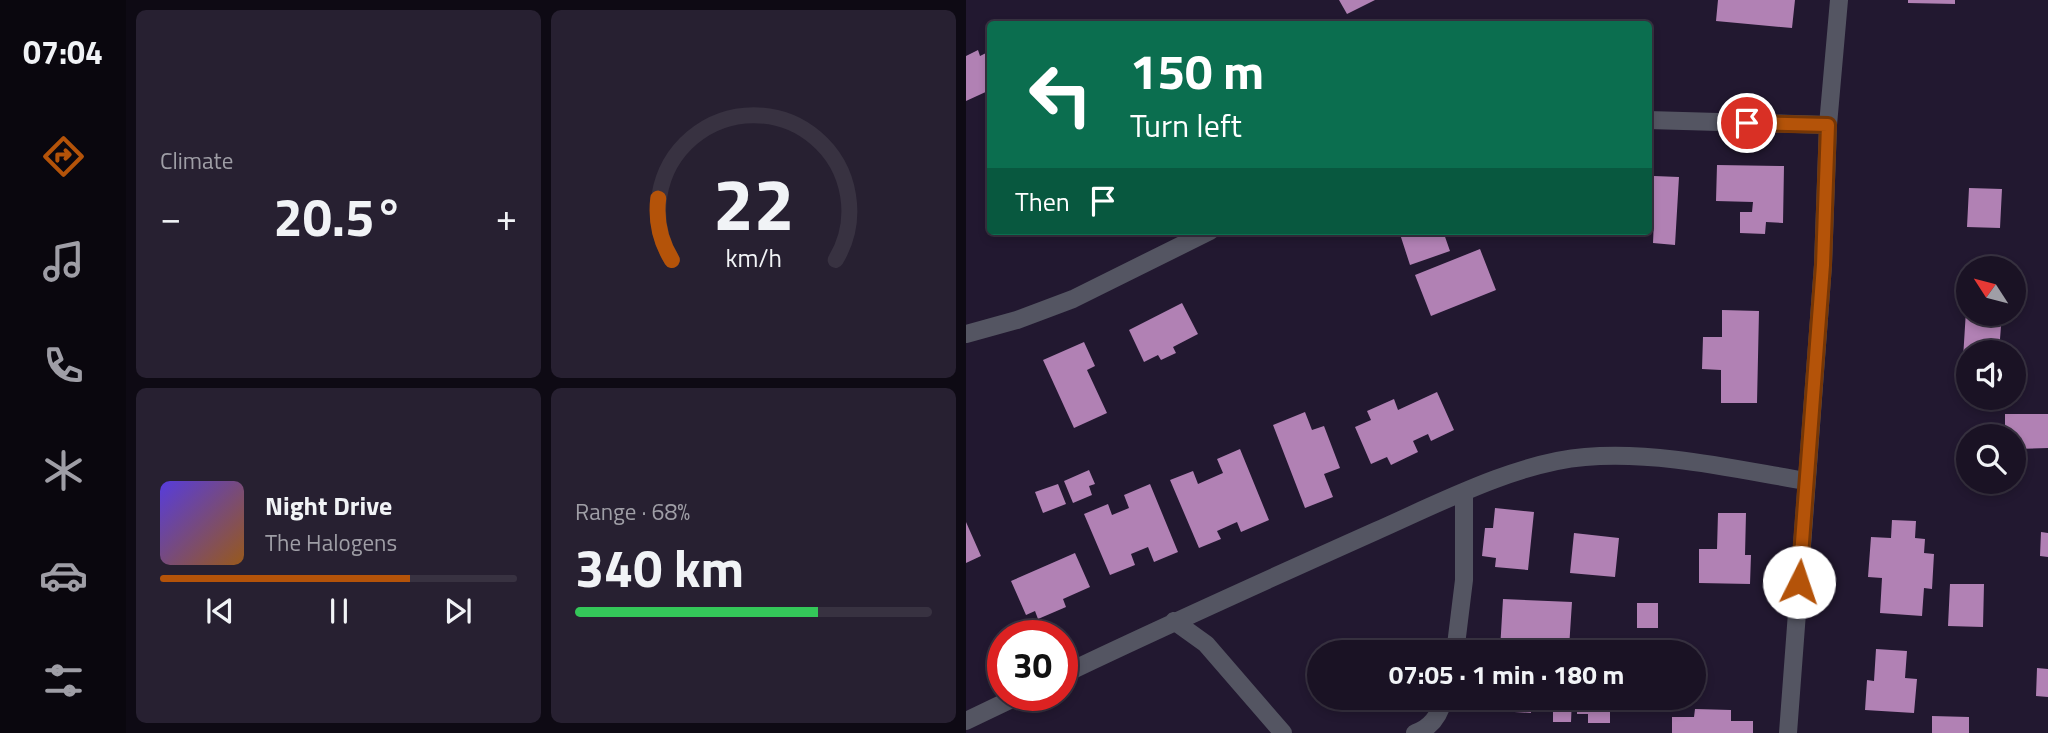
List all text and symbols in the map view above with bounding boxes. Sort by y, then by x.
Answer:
text: 07:04 [23,28,103,76]
text: 150 m [1130,33,1264,108]
icon: left [1015,49,1106,140]
pin [1717,93,1777,153]
text: Turn left [1130,101,1242,149]
icon: arrive [1728,104,1766,142]
icon: directions [39,132,88,181]
text: Climate [160,143,233,178]
text: 22 [713,148,794,258]
text: 20.5° [274,177,403,256]
text: Then [1015,182,1070,221]
icon: arrive [1084,182,1122,220]
text: − [160,188,181,246]
text: + [496,188,517,246]
icon: music [39,237,88,286]
text: km/h [725,239,782,277]
north arrow [1956,256,2026,326]
map controls [1956,256,2026,494]
button: sound [1956,340,2026,410]
icon: phone [39,341,88,390]
button: search [1956,424,2026,494]
icon: climate [39,446,88,495]
text: Night Drive [265,486,392,525]
text: Range · 68% [575,494,690,529]
text: The Halogens [265,525,397,560]
text: 340 km [575,528,744,607]
position arrow [1762,545,1836,619]
icon: car [39,551,88,600]
icon: previous [201,592,239,630]
icon: pause [320,592,358,630]
icon: next [439,592,477,630]
speed limit sign: 30 [987,620,1078,711]
text: 07:05 · 1 min · 180 m [1389,655,1624,694]
icon: filters [39,656,88,705]

